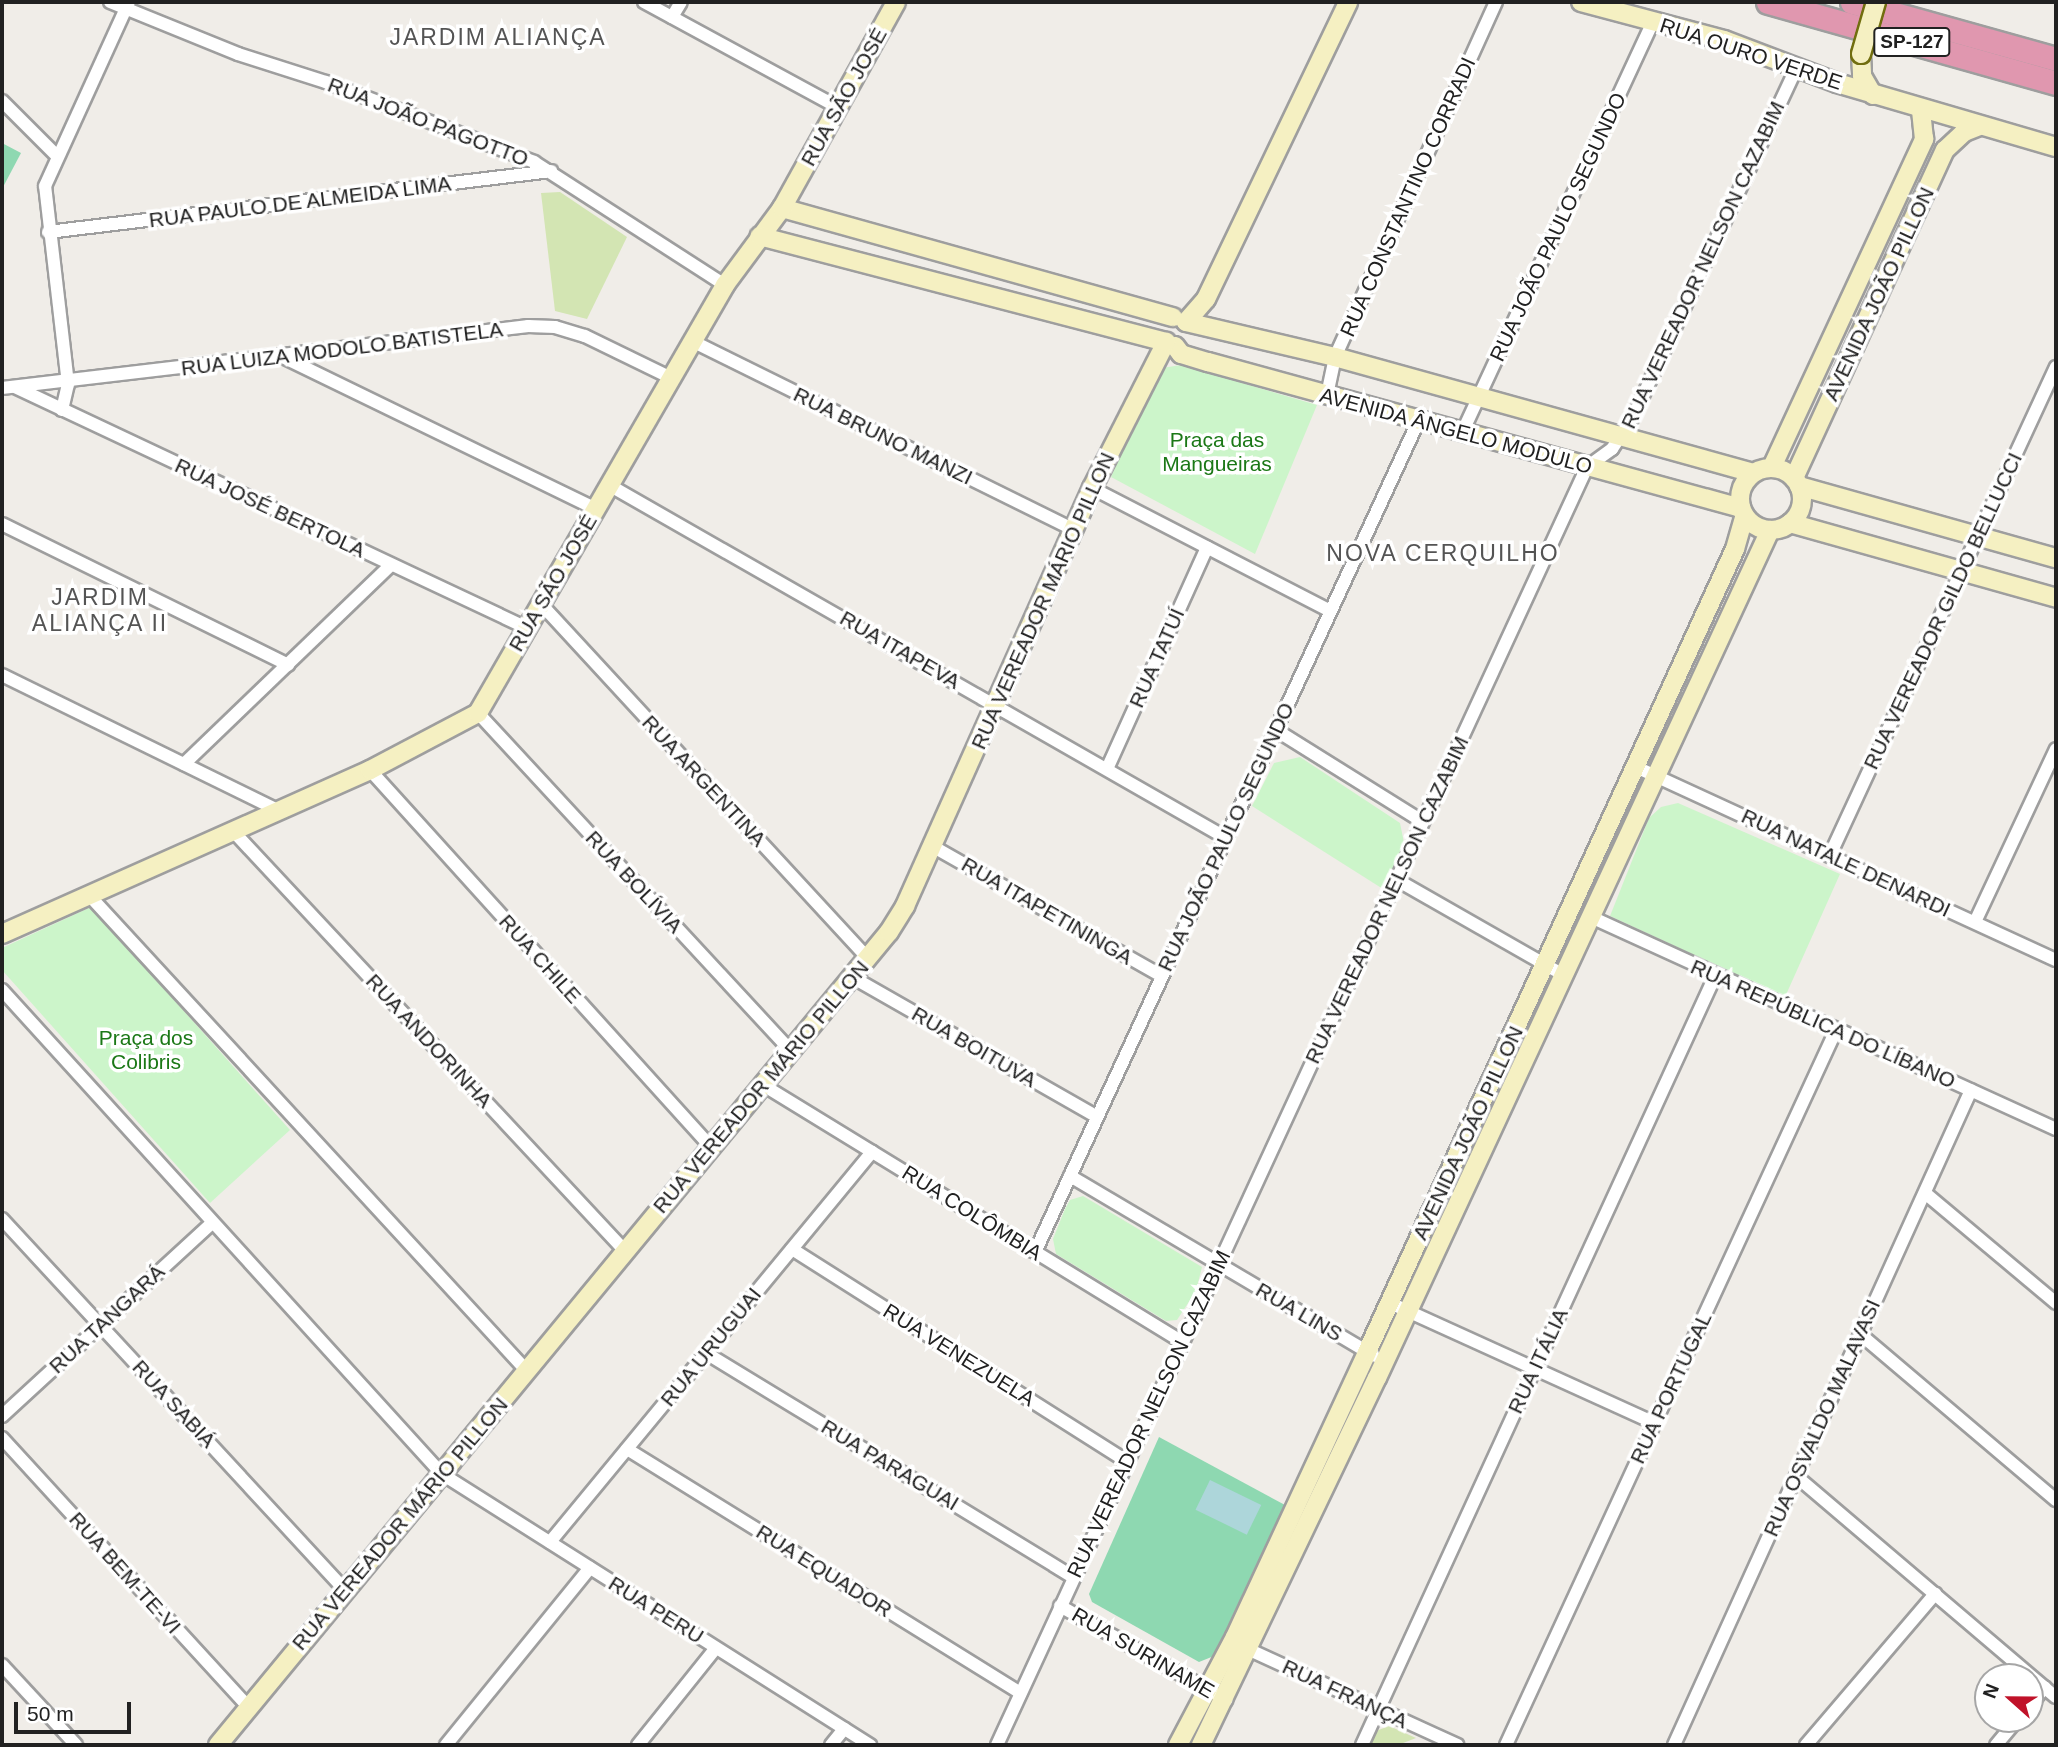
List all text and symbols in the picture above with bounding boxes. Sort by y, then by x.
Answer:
street label: RUA OURO VERDE [1656,12,1846,96]
district label: JARDIM ALIANÇA [391,23,605,51]
street label: RUA SÃO JOSÉ [795,23,893,171]
road number: SP-127 [1872,26,1952,58]
street label: RUA CONSTANTINO CORRADI [1335,53,1481,341]
street label: RUA JOÃO PAGOTTO [324,72,532,172]
street label: RUA JOÃO PAULO SEGUNDO [1484,88,1632,366]
street label: RUA VEREADOR NELSON CAZABIM [1616,97,1790,433]
street label: RUA PAULO DE ALMEIDA LIMA [146,171,454,233]
street label: AVENIDA JOÃO PILLON [1818,183,1940,405]
street label: RUA LUIZA MODOLO BATISTELA [179,317,505,381]
street label: RUA BRUNO MANZI [789,381,977,491]
street label: AVENIDA ÂNGELO MODULO [1317,382,1595,480]
park label: Praça das Mangueiras [1162,427,1272,477]
street label: RUA VEREADOR MÁRIO PILLON [966,448,1120,754]
street label: RUA VEREADOR GILDO BELLUCCI [1858,448,2028,774]
street label: RUA JOSÉ BERTOLA [170,453,370,563]
street label: RUA SÃO JOSÉ [503,509,603,657]
district label: NOVA CERQUILHO [1327,539,1559,567]
district label: JARDIM ALIANÇA II [32,583,168,637]
street label: RUA TATUÍ [1124,604,1190,712]
street label: RUA ITAPEVA [835,605,965,695]
street label: RUA JOÃO PAULO SEGUNDO [1152,698,1300,976]
street label: RUA ARGENTINA [636,709,772,853]
street label: RUA VEREADOR NELSON CAZABIM [1300,732,1474,1068]
street label: RUA NATALE DENARDI [1737,803,1955,923]
street label: RUA BOLÍVIA [580,825,688,939]
street label: RUA ITAPETININGA [956,851,1138,971]
street label: RUA CHILE [493,909,587,1009]
street label: RUA REPÚBLICA DO LÍBANO [1686,954,1960,1094]
street label: RUA VEREADOR MÁRIO PILLON [647,955,875,1219]
street label: RUA ANDORINHA [360,968,498,1114]
street label: RUA BOITUVA [907,1001,1041,1093]
street label: AVENIDA JOÃO PILLON [1407,1022,1529,1244]
park label: Praça dos Colibris [99,1025,193,1075]
street label: RUA COLÔMBIA [897,1160,1047,1266]
street label: RUA VEREADOR NELSON CAZABIM [1062,1246,1236,1582]
street label: RUA TANGARÁ [44,1259,170,1379]
street label: RUA LINS [1251,1277,1347,1347]
street label: RUA URUGUAI [655,1282,767,1412]
street label: RUA OSVALDO MALAVASI [1758,1295,1886,1541]
street label: RUA VENEZUELA [878,1298,1040,1412]
street label: RUA ITÁLIA [1502,1304,1574,1418]
street label: RUA PORTUGAL [1625,1308,1717,1468]
street label: RUA SABIÁ [127,1354,221,1454]
street label: RUA VEREADOR MÁRIO PILLON [286,1392,514,1656]
street label: RUA PARAGUAI [816,1414,964,1516]
street label: RUA BEM-TE-VI [63,1506,187,1640]
street label: RUA EQUADOR [751,1519,897,1623]
street label: RUA PERU [603,1571,709,1649]
street label: RUA SURINAME [1067,1602,1219,1704]
street label: RUA FRANÇA [1278,1654,1412,1734]
north arrow [1974,1663,2044,1733]
text: N [1979,1681,2003,1701]
scale bar [18,1688,135,1732]
text: 50 m [27,1702,74,1725]

